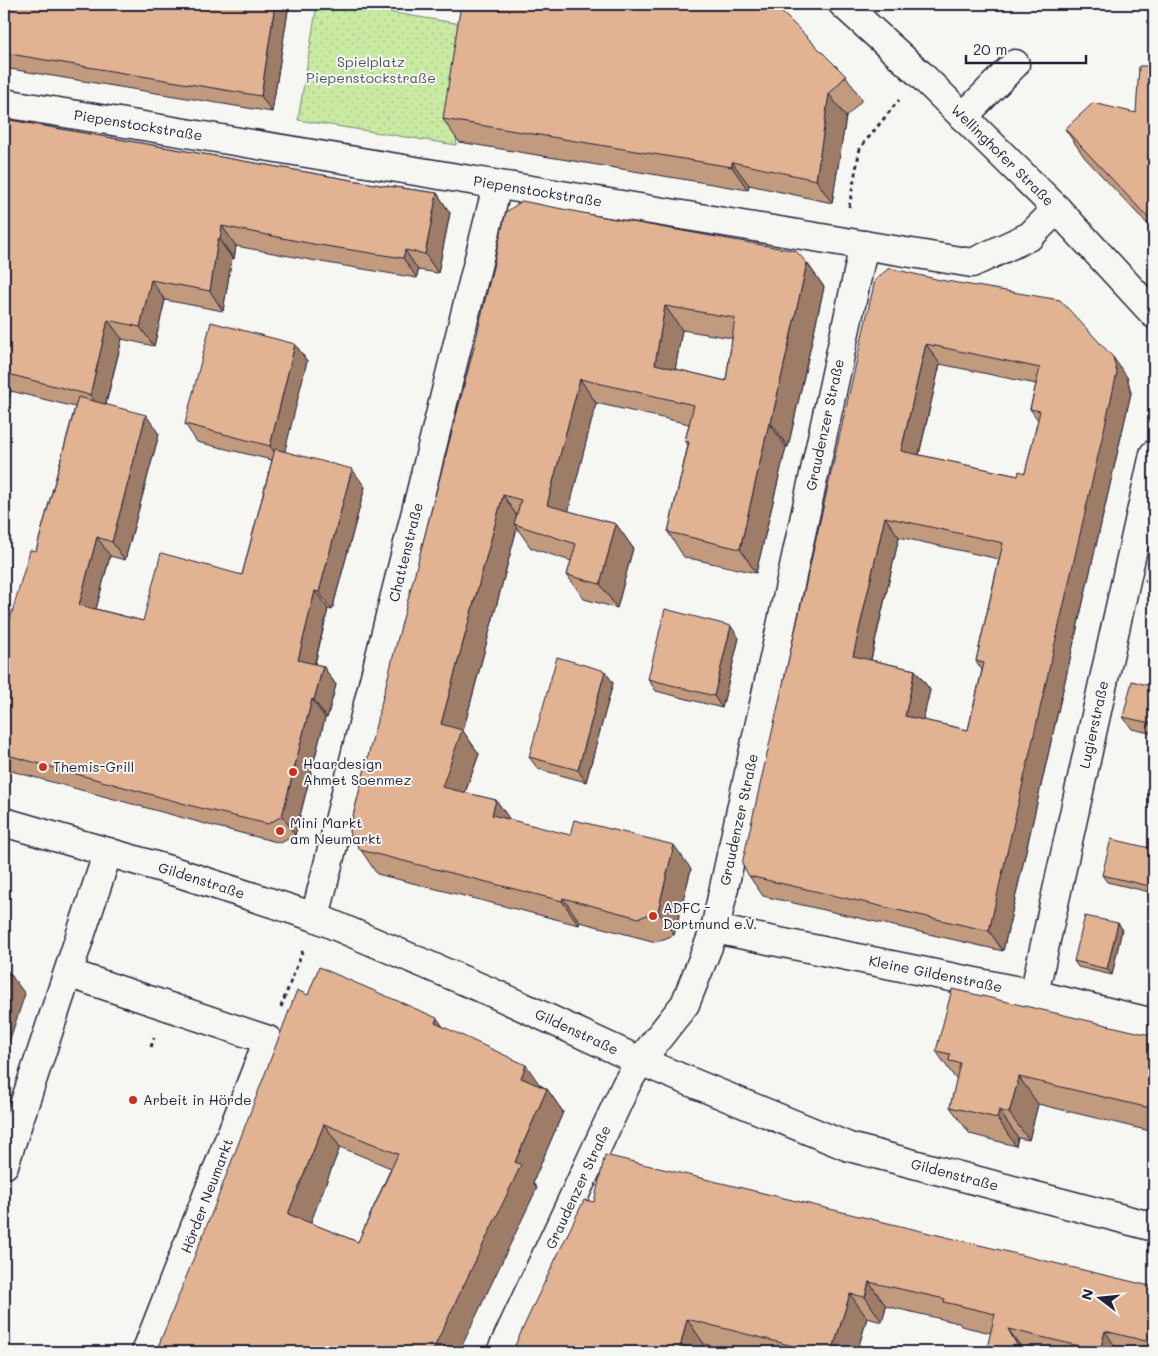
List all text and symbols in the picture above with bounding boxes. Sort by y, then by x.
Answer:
scale bar [966,32,1086,64]
text: 20 m [973,39,1007,59]
park label: Spielplatz Piepenstockstraße [306,52,436,87]
street label: Wellinghofer Straße [947,100,1059,210]
street label: Piepenstockstraße [73,105,204,145]
street label: Piepenstockstraße [472,171,603,211]
street label: Graudenzer Straße [801,357,848,492]
street label: Chattenstraße [384,500,427,604]
street label: Lugierstraße [1074,679,1112,770]
street label: Graudenzer Straße [715,752,762,887]
place label: Haardesign Ahmet Soenmez [303,754,411,789]
place label: Themis-Grill [53,757,134,776]
marker: Themis-Grill [37,761,49,773]
marker: Haardesign Ahmet Soenmez [287,766,299,778]
place label: Mini Markt am Neumarkt [290,813,382,848]
marker: Mini Markt am Neumarkt [274,825,286,837]
street label: Gildenstraße [156,857,247,903]
place label: ADFC - Dortmund e.V. [663,898,757,933]
marker: ADFC - Dortmund e.V. [647,910,659,922]
street label: Kleine Gildenstraße [867,951,1004,996]
street label: Gildenstraße [532,1004,622,1059]
place label: Arbeit in Hörde [143,1090,252,1109]
marker: Arbeit in Hörde [127,1094,139,1106]
street label: Graudenzer Straße [541,1122,615,1252]
street label: Hörder Neumarkt [176,1136,237,1256]
street label: Gildenstraße [909,1154,1001,1195]
north arrow [1076,1274,1126,1324]
text: N [1076,1287,1098,1302]

